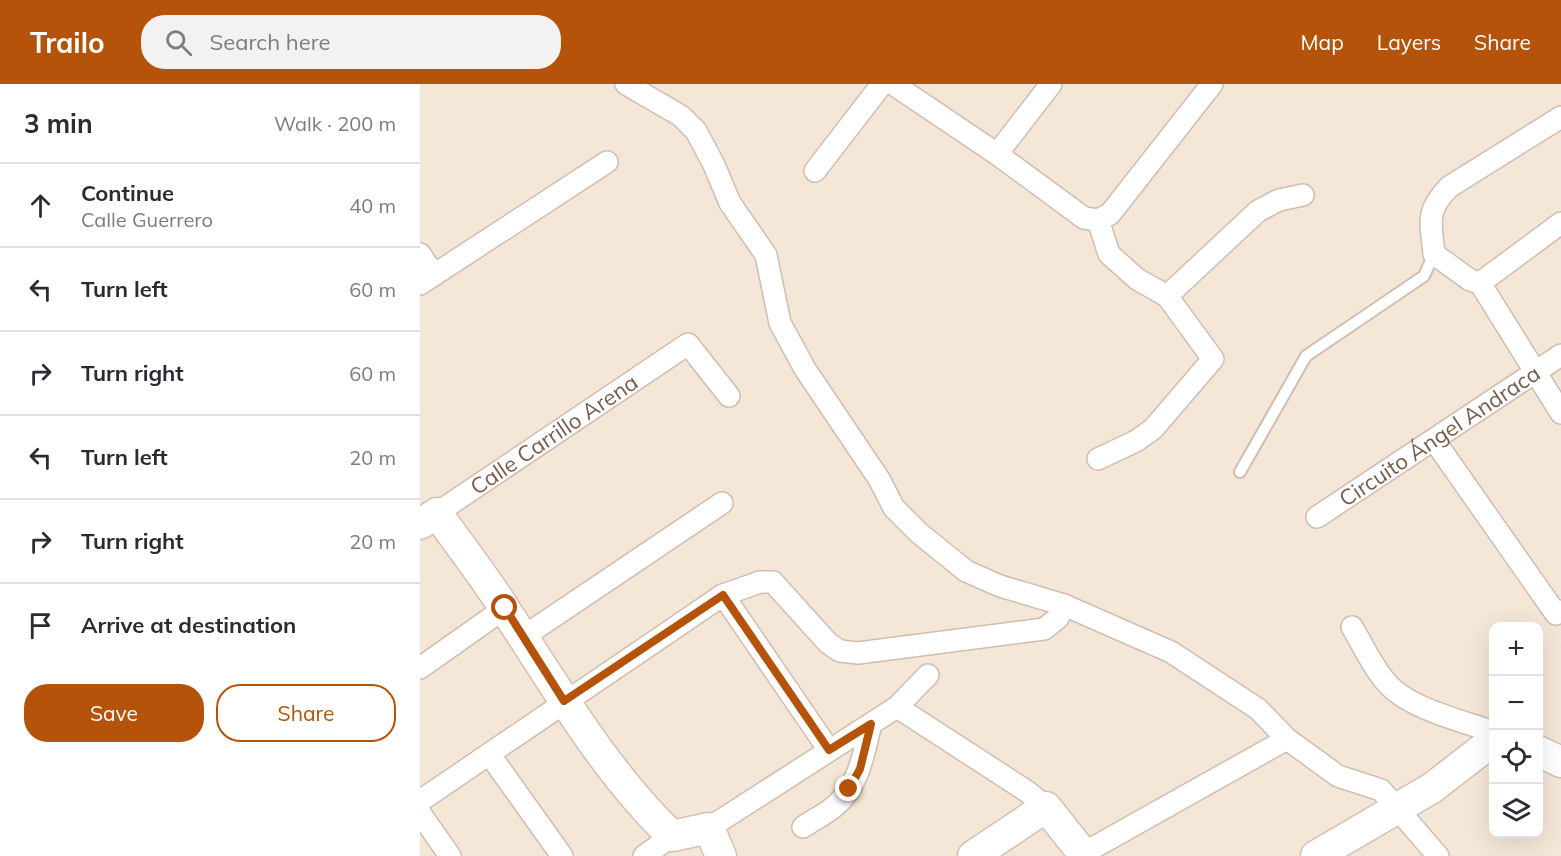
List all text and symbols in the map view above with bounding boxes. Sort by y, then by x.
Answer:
search box [141,15,561,69]
text: Trailo [30,25,105,60]
icon: search [162,26,195,59]
text: Search here [210,28,331,56]
text: Map [1301,29,1344,55]
text: Layers [1377,29,1441,55]
text: Share [1474,29,1531,55]
text: 3 min [24,107,93,140]
text: Walk · 200 m [274,111,396,136]
text: Continue [81,179,174,207]
icon: ahead [24,189,57,222]
text: 40 m [349,193,396,218]
text: Calle Guerrero [81,207,213,232]
icon: left [24,273,57,306]
text: Turn left [81,275,168,303]
text: 60 m [349,277,396,302]
icon: right [24,357,57,390]
text: Turn right [81,359,184,387]
street label: Circuito Ángel Andraca [1334,359,1545,513]
text: 60 m [349,361,396,386]
street label: Calle Carrillo Arena [465,368,643,501]
icon: left [24,441,57,474]
text: Turn left [81,443,168,471]
text: 20 m [349,445,396,470]
icon: right [24,525,57,558]
text: Turn right [81,527,184,555]
text: 20 m [349,529,396,554]
route start [491,594,517,620]
icon: arrive [24,609,57,642]
text: Arrive at destination [81,611,296,639]
map controls [1489,622,1543,838]
button: + [1489,622,1543,676]
button: − [1489,676,1543,730]
button: Save [24,684,204,742]
button: Share [216,684,396,742]
button: locate [1489,730,1543,784]
route end [835,775,861,801]
button: layers [1489,784,1543,838]

